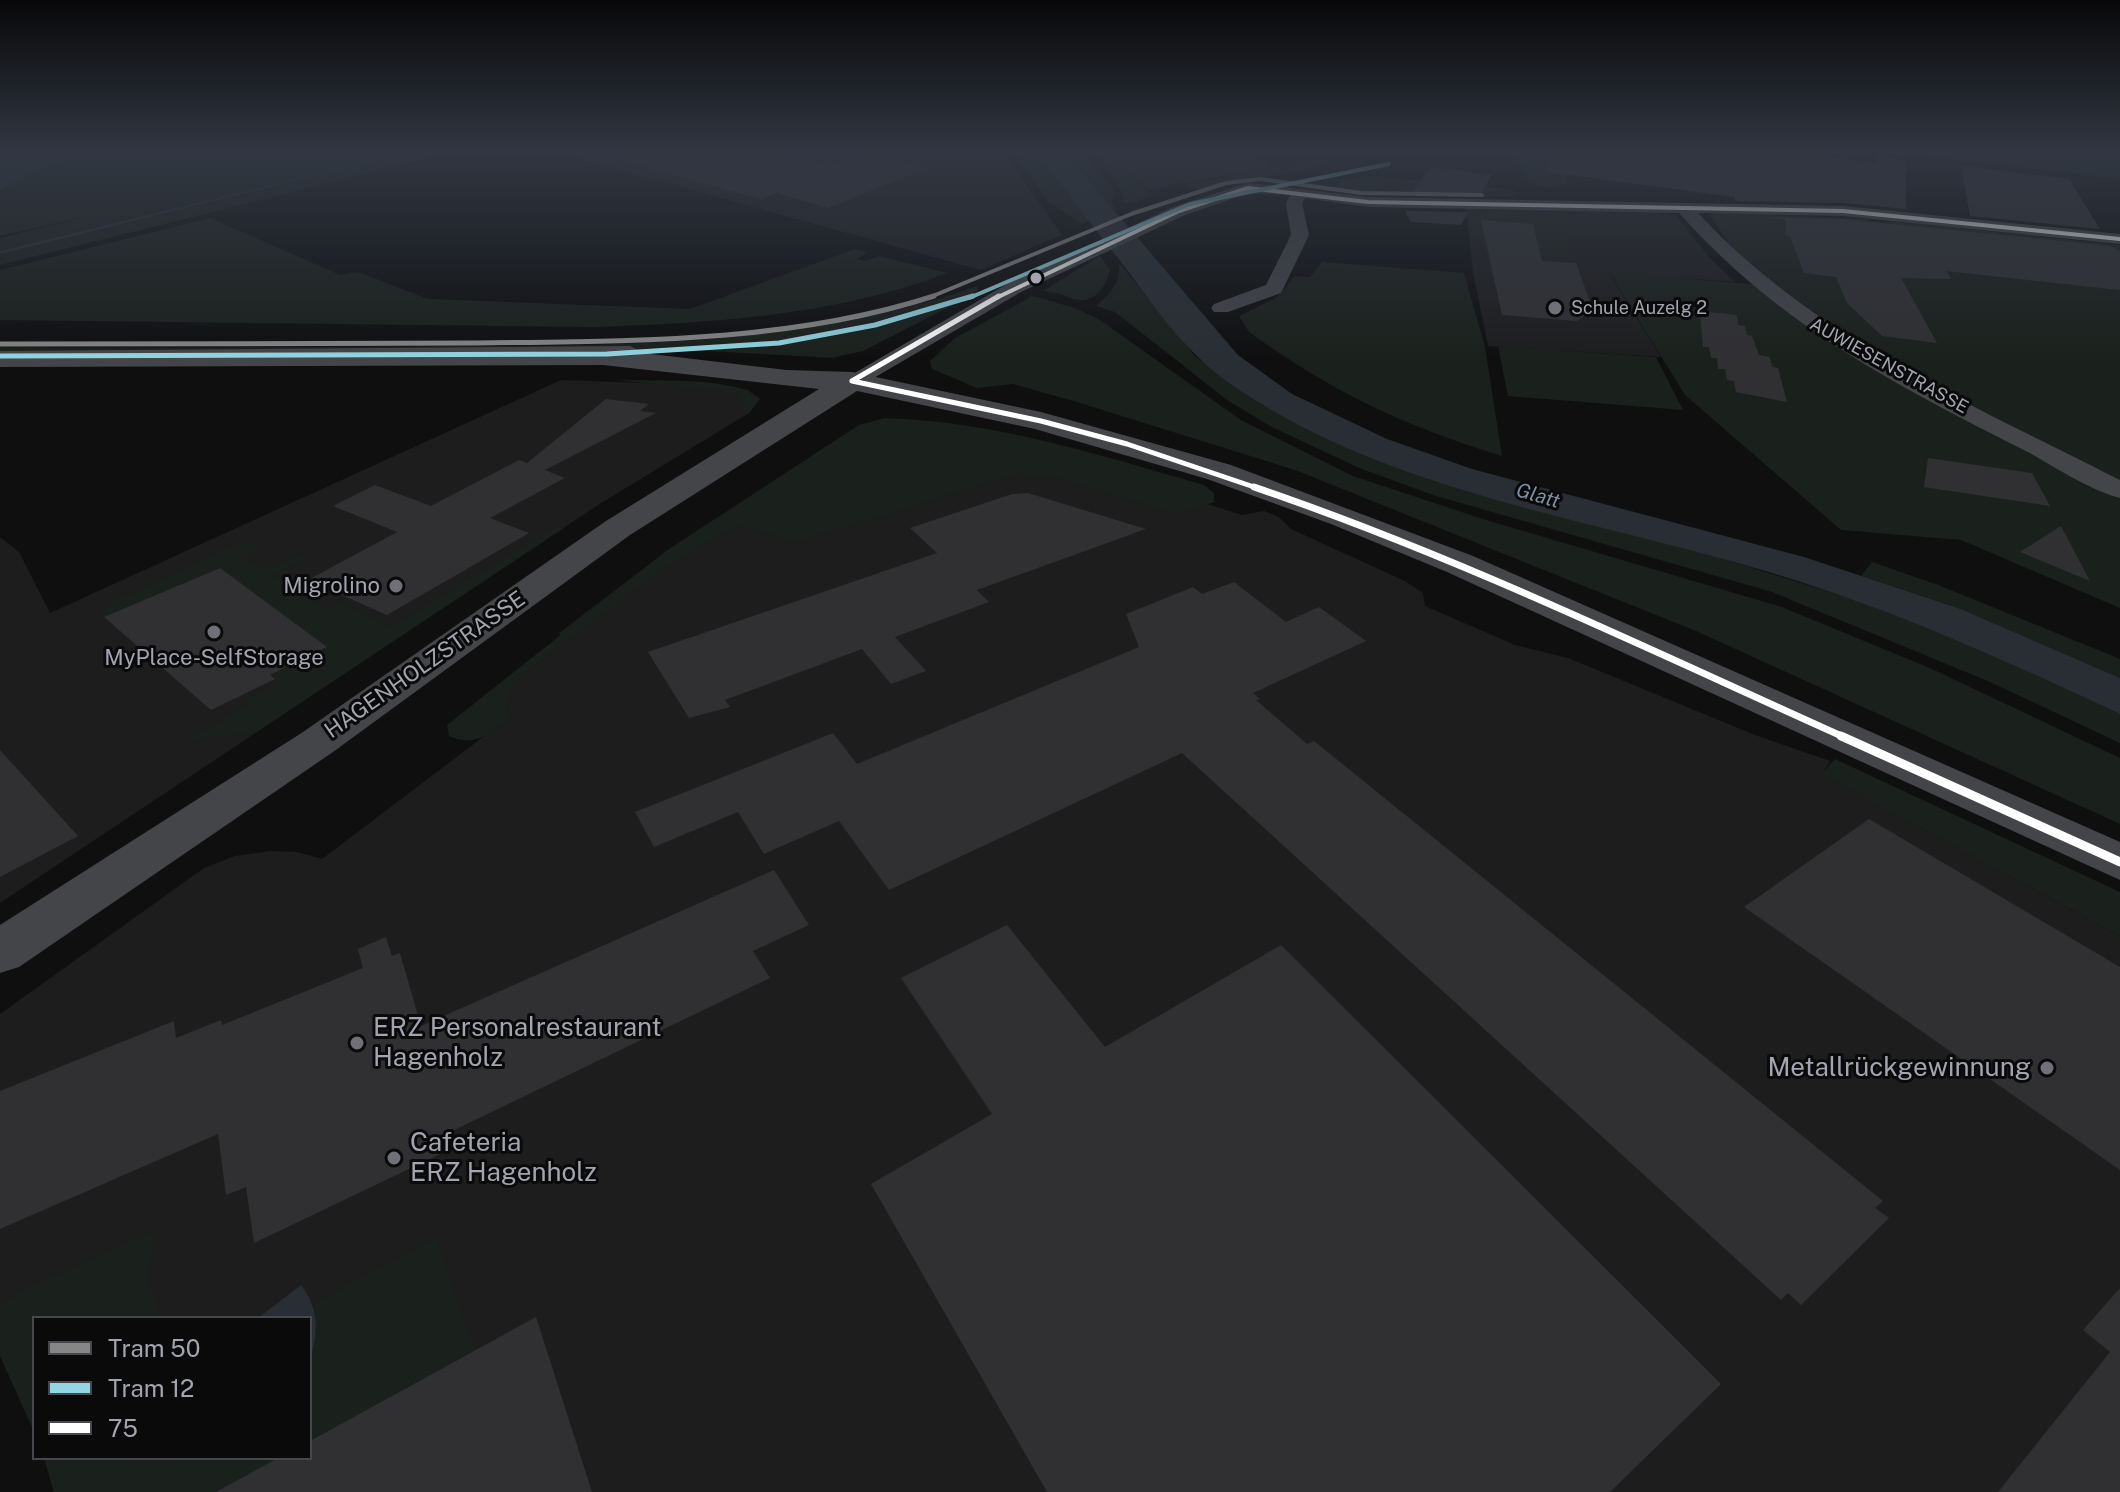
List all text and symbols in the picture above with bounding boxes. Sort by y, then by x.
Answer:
unlabelled marker [1028,270,1044,286]
place label: Schule Auzelg 2 [1571,297,1707,319]
marker: Schule Auzelg 2 [1546,299,1564,317]
street label: AUWIESENSTRASSE [1806,313,1972,419]
water label: Glatt [1513,478,1563,514]
place label: Migrolino [283,573,380,599]
marker: Migrolino [387,577,405,595]
street label: HAGENHOLZSTRASSE [320,586,530,744]
marker: MyPlace-SelfStorage [205,623,223,641]
place label: MyPlace-SelfStorage [104,645,324,671]
place label: ERZ Personalrestaurant Hagenholz [373,1012,662,1074]
marker: ERZ Personalrestaurant Hagenholz [348,1034,366,1052]
place label: Metallrückgewinnung [1767,1052,2031,1084]
marker: Metallrückgewinnung [2038,1059,2056,1077]
place label: Cafeteria ERZ Hagenholz [410,1127,597,1188]
marker: Cafeteria ERZ Hagenholz [385,1149,403,1167]
legend [32,1316,312,1460]
text: Tram 50 [108,1334,200,1362]
text: Tram 12 [108,1374,194,1402]
text: 75 [108,1414,138,1442]

